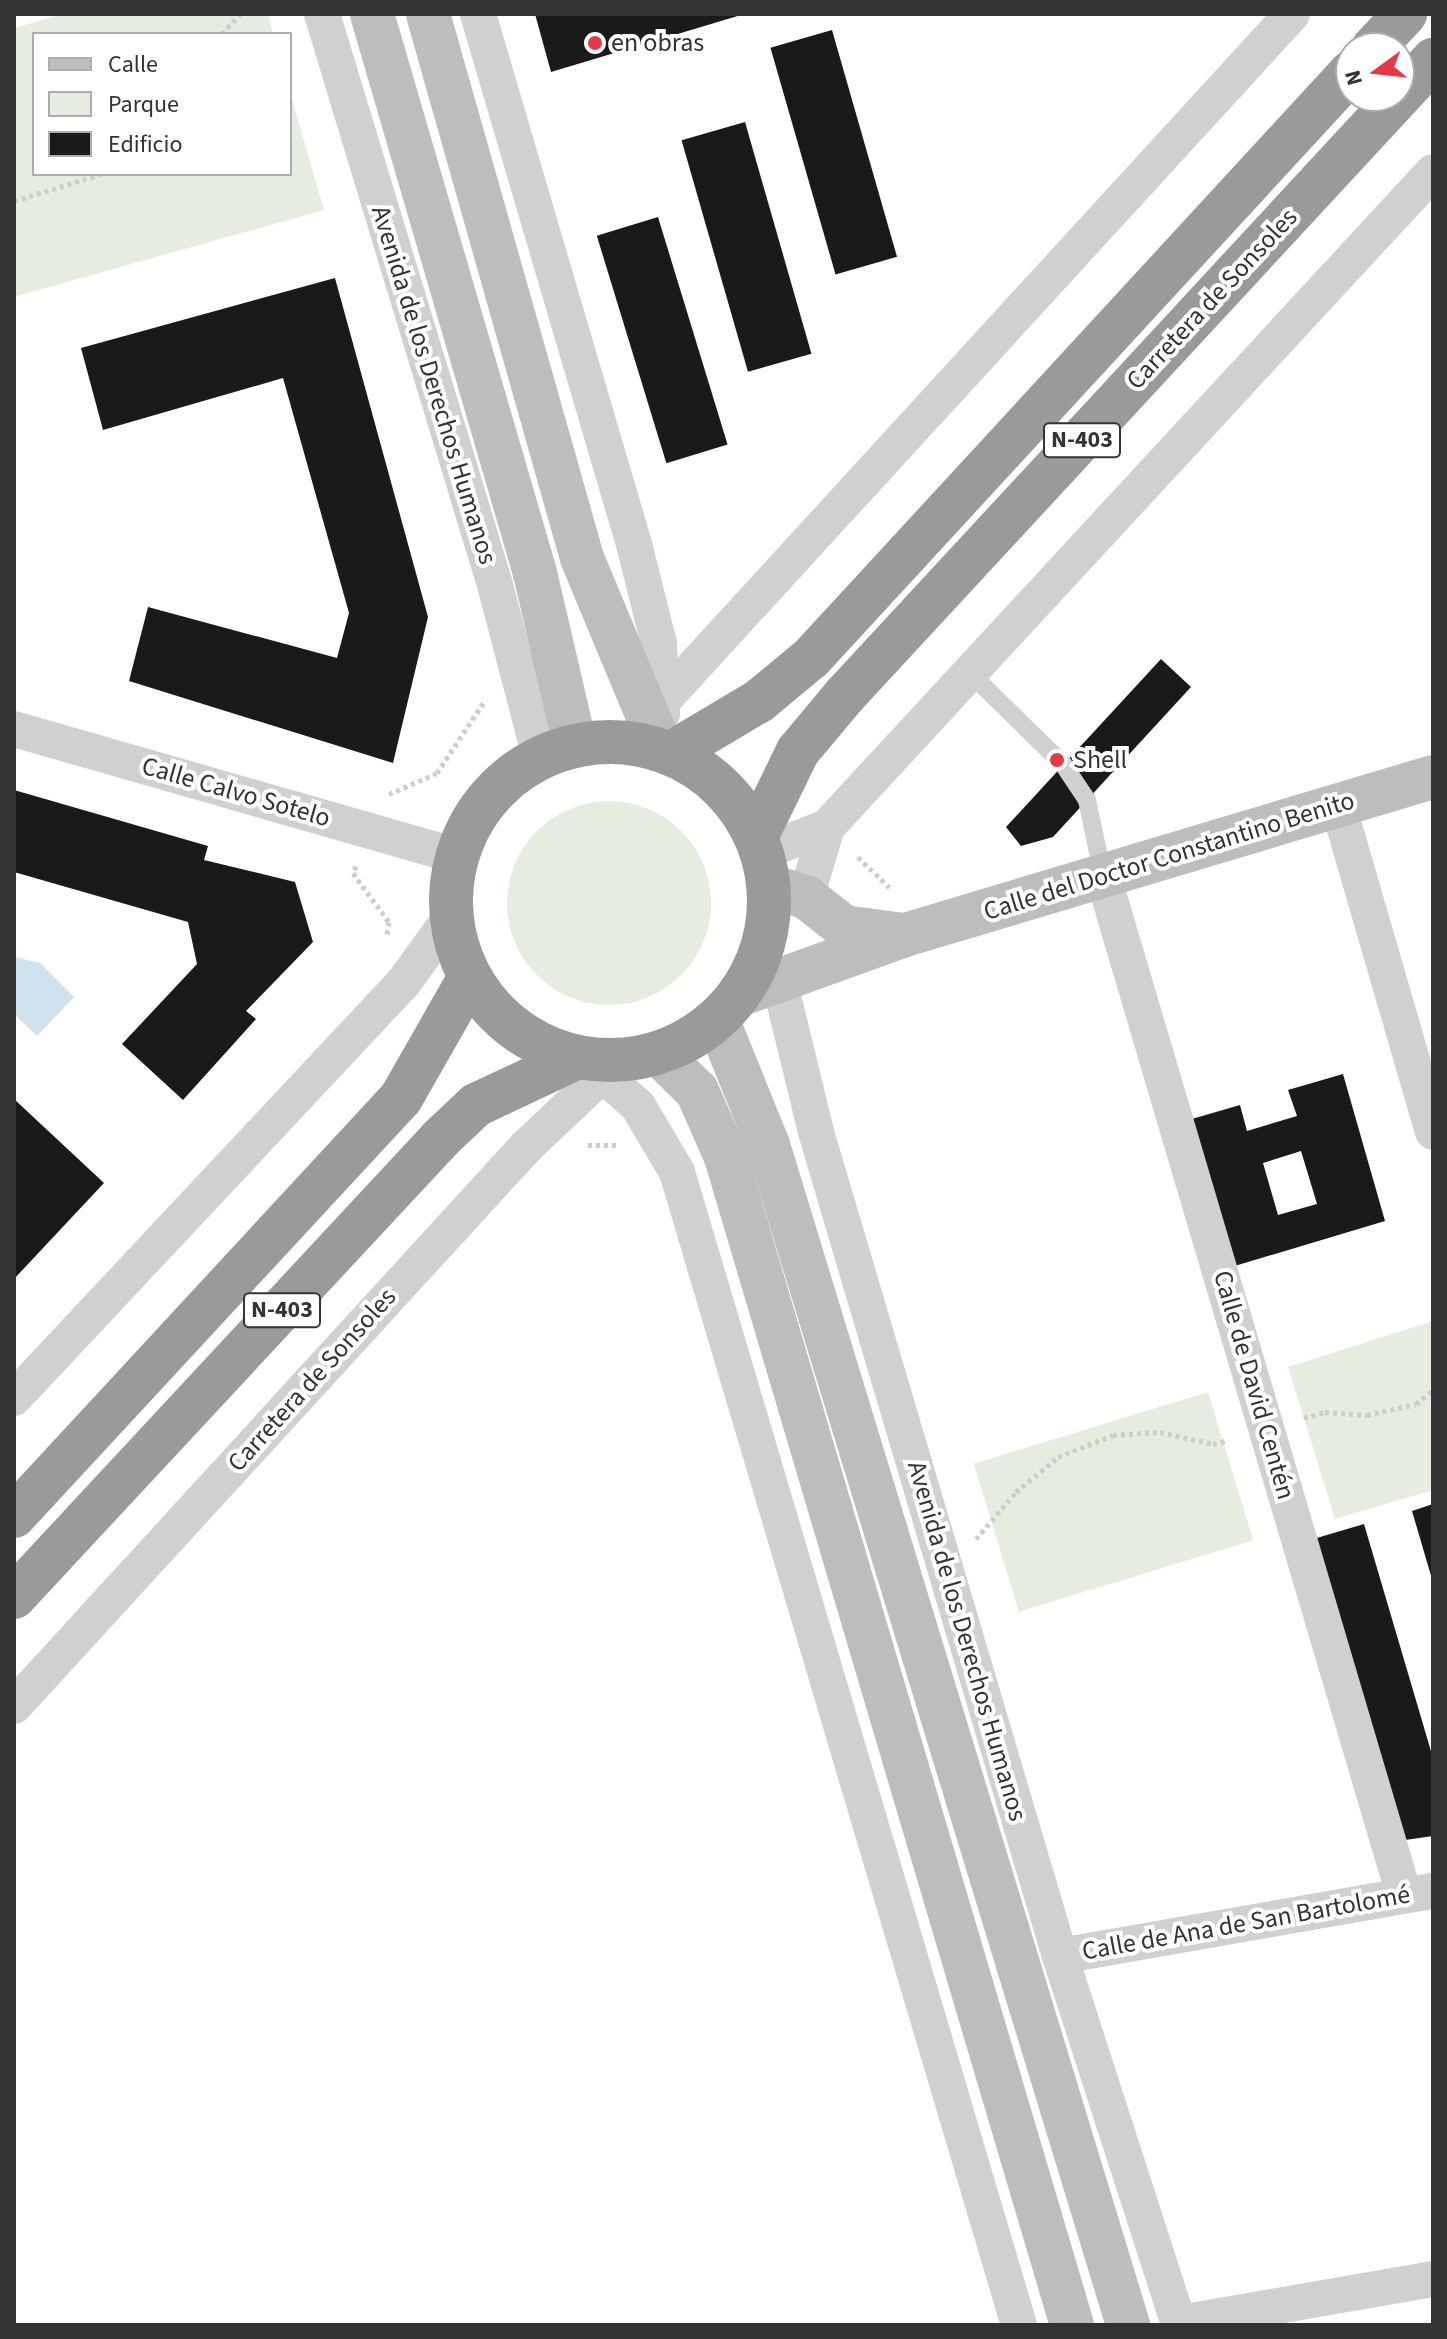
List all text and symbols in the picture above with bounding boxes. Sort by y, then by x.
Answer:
place label: en obras [611,27,704,59]
legend [32,32,292,176]
north arrow [1335,32,1415,112]
marker: en obras [586,34,604,52]
text: Calle [108,47,158,82]
text: N [1336,66,1371,89]
text: Parque [108,87,179,122]
text: Edificio [108,127,182,162]
street label: Avenida de los Derechos Humanos [365,202,503,568]
street label: Carretera de Sonsoles [1120,202,1304,396]
road number: N-403 [1042,420,1122,460]
place label: Shell [1073,744,1127,776]
street label: Calle Calvo Sotelo [138,750,334,834]
marker: Shell [1048,751,1066,769]
street label: Calle del Doctor Constantino Benito [980,785,1358,927]
street label: Calle de David Centén [1206,1267,1302,1503]
street label: Carretera de Sonsoles [221,1282,403,1478]
road number: N-403 [242,1290,322,1330]
street label: Avenida de los Derechos Humanos [901,1457,1033,1825]
street label: Calle de Ana de San Bartolomé [1080,1879,1412,1967]

